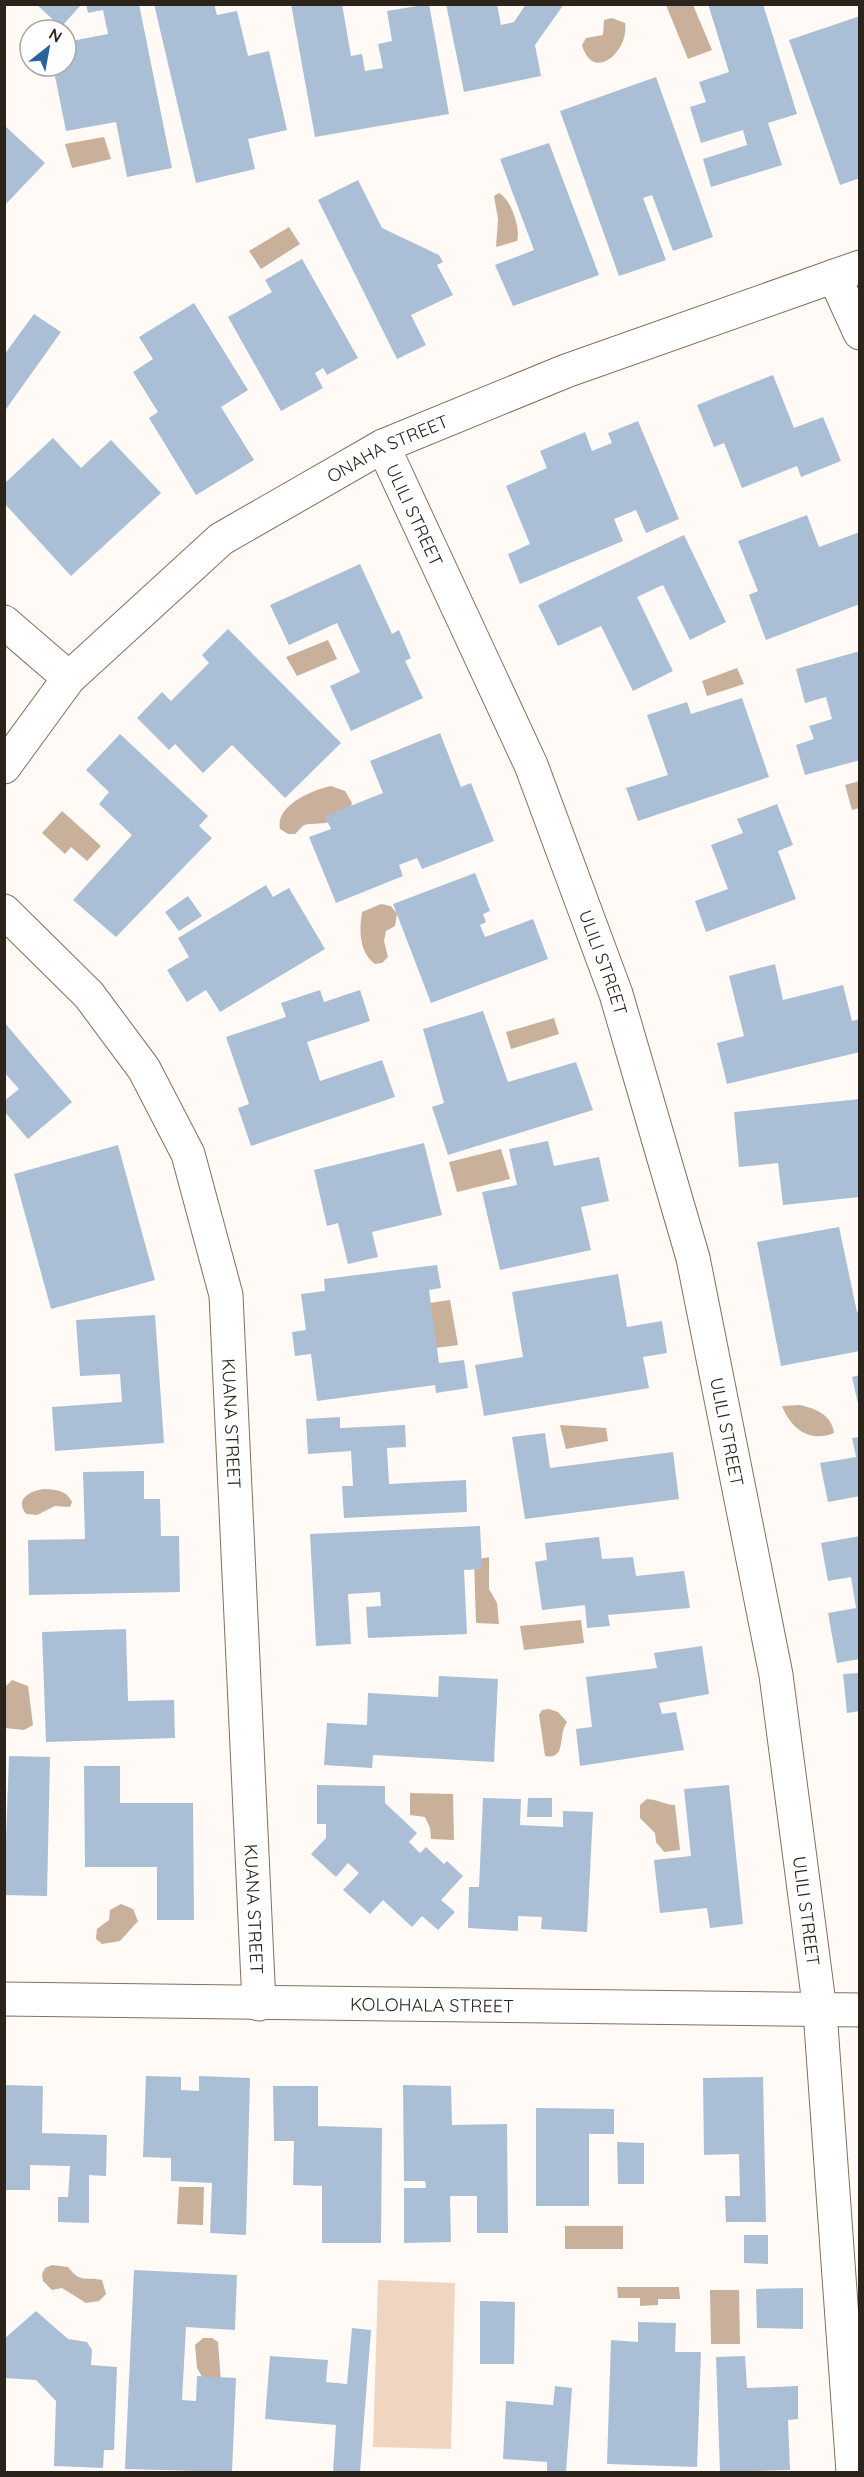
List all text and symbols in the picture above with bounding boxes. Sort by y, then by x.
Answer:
north arrow [18,18,78,78]
text: N [46,24,66,47]
street label: ONAHA STREET [322,409,452,487]
street label: ULILI STREET [381,460,449,570]
street label: ULILI STREET [574,906,633,1018]
street label: KUANA STREET [217,1358,246,1489]
street label: ULILI STREET [706,1375,750,1488]
street label: KUANA STREET [240,1843,269,1975]
street label: ULILI STREET [788,1855,825,1967]
street label: KOLOHALA STREET [350,1992,514,2017]

